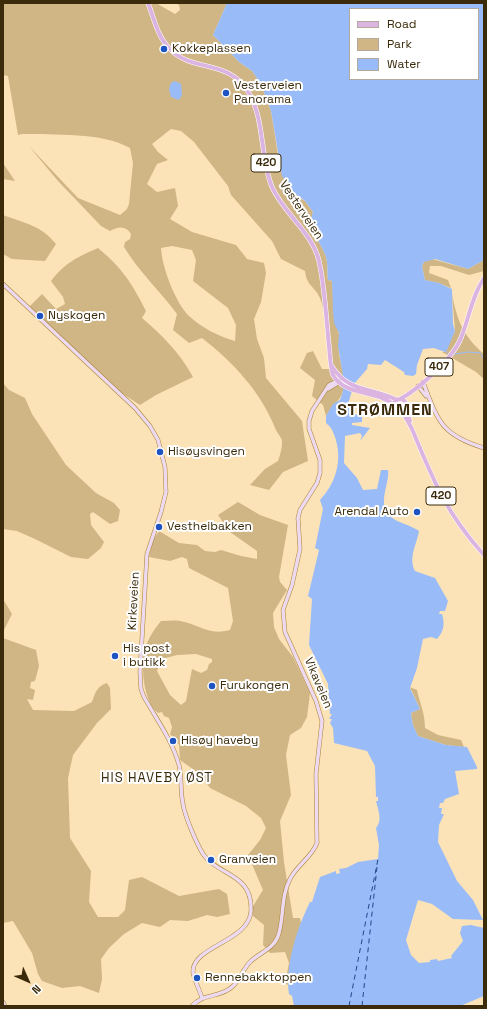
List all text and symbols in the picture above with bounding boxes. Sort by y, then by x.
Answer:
legend [349,8,479,80]
text: Road [387,16,416,32]
text: Park [387,36,412,52]
place label: Kokkeplassen [172,42,251,56]
marker: Kokkeplassen [159,44,169,54]
text: Water [387,56,421,72]
place label: Vesterveien Panorama [234,79,302,107]
marker: Vesterveien Panorama [221,88,231,98]
road number: 420 [251,154,281,172]
street label: Vesterveien [276,178,326,242]
place label: Nyskogen [48,309,105,323]
marker: Nyskogen [35,311,45,321]
road number: 407 [425,358,453,376]
district label: STRØMMEN [337,401,433,421]
place label: Hisøysvingen [168,445,245,459]
marker: Hisøysvingen [155,447,165,457]
road number: 420 [426,487,456,505]
place label: Arendal Auto [334,505,409,519]
marker: Arendal Auto [412,507,422,517]
place label: Vestheibakken [167,520,252,534]
marker: Vestheibakken [154,522,164,532]
street label: Kirkeveien [125,571,143,631]
place label: His post i butikk [123,642,170,670]
marker: His post i butikk [110,651,120,661]
street label: Vikaveien [301,655,335,711]
place label: Furukongen [220,679,289,693]
marker: Furukongen [207,681,217,691]
place label: Hisøy haveby [181,734,258,748]
marker: Hisøy haveby [168,736,178,746]
district label: HIS HAVEBY ØST [101,770,213,786]
place label: Granveien [219,853,276,867]
marker: Granveien [206,855,216,865]
north arrow [8,961,48,1001]
place label: Rennebakktoppen [205,971,312,985]
marker: Rennebakktoppen [192,973,202,983]
text: N [29,982,44,997]

